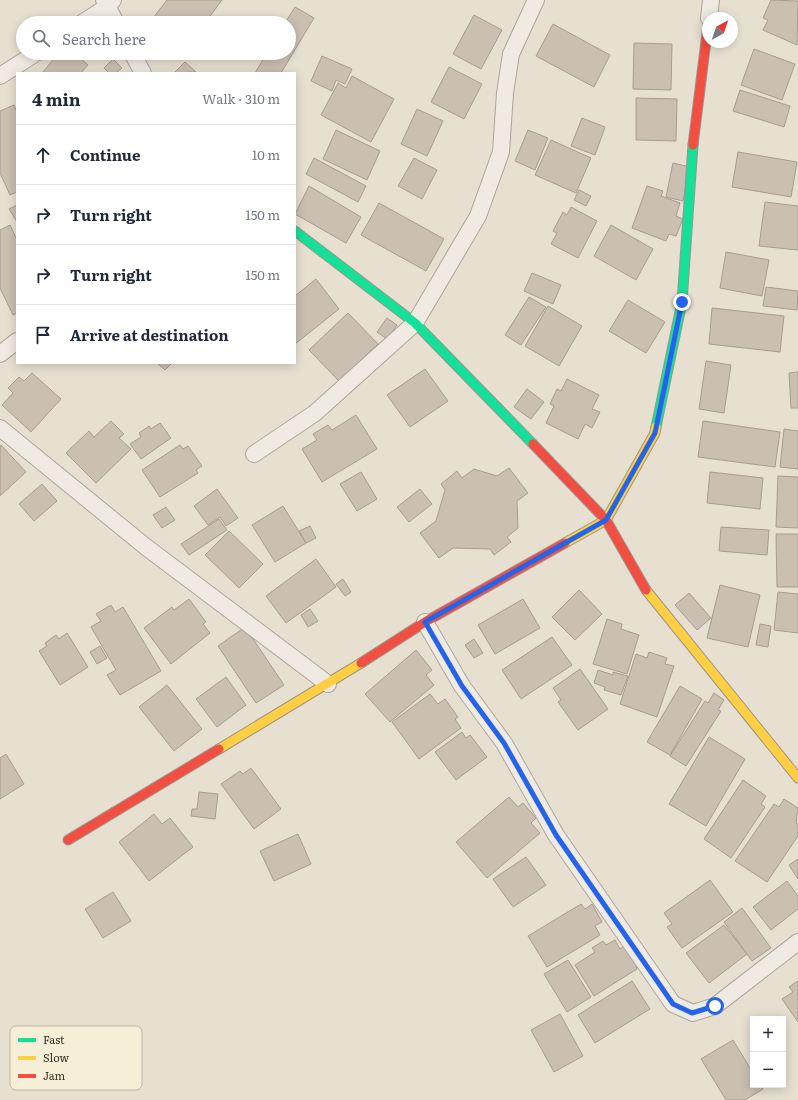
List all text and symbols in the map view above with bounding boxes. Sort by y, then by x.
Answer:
north arrow [702,12,738,48]
search box [16,16,296,60]
icon: search [30,27,52,49]
text: Search here [62,27,146,50]
text: 4 min [32,86,81,111]
text: Walk · 310 m [202,89,280,108]
text: Continue [70,143,140,166]
icon: ahead [32,144,54,166]
text: 10 m [252,145,280,164]
text: Turn right [70,203,152,226]
icon: right [32,204,54,226]
text: 150 m [245,205,280,224]
text: Turn right [70,263,152,286]
icon: right [32,264,54,286]
text: 150 m [245,265,280,284]
route end [673,293,691,311]
text: Arrive at destination [70,323,229,346]
icon: arrive [32,324,54,346]
route start [706,997,724,1015]
map controls [750,1016,786,1088]
button: + [750,1016,786,1052]
legend [10,1026,142,1090]
text: Fast [43,1031,65,1047]
text: Slow [43,1049,69,1065]
button: − [750,1052,786,1088]
text: Jam [43,1067,66,1083]

